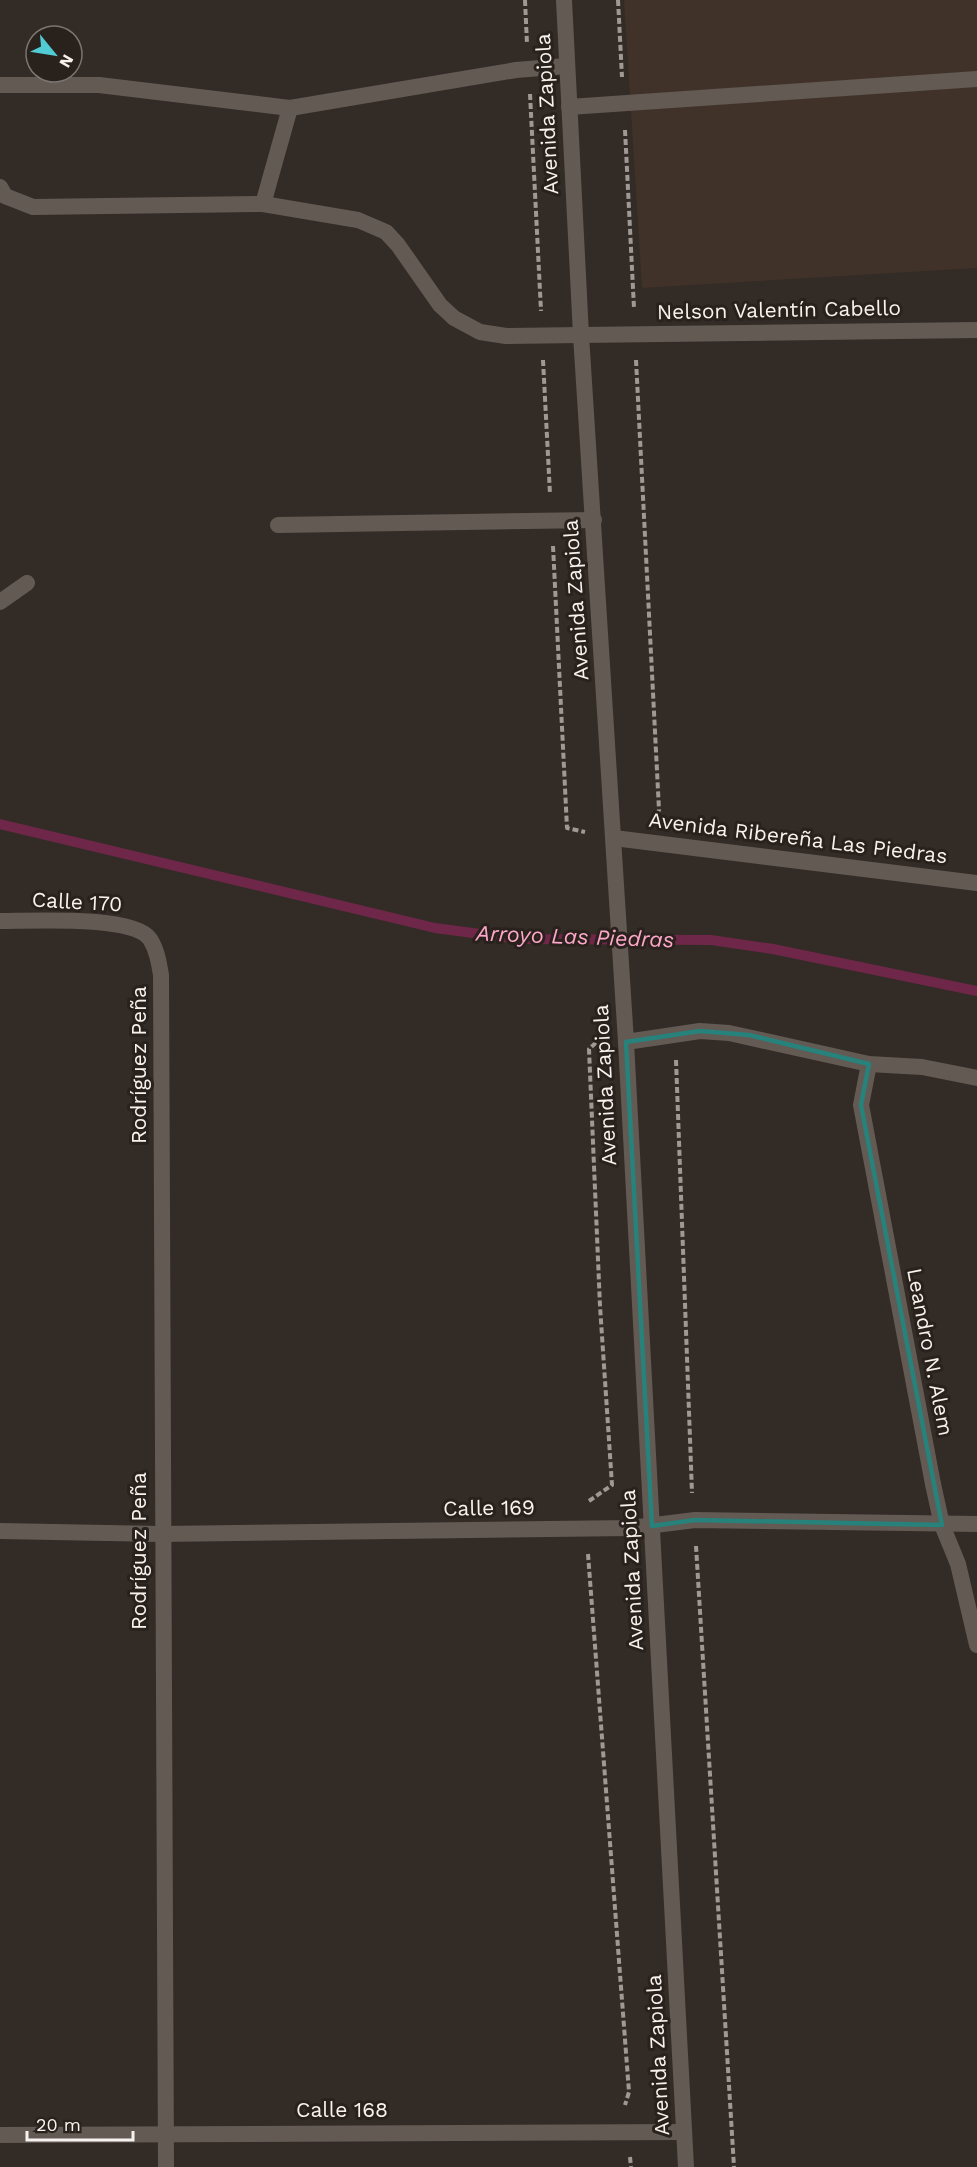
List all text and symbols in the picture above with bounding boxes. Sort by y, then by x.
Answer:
north arrow [24,24,84,84]
street label: Avenida Zapiola [530,33,563,195]
text: N [55,51,78,71]
street label: Nelson Valentín Cabello [657,295,901,324]
street label: Avenida Zapiola [557,519,594,681]
street label: Avenida Ribereña Las Piedras [647,807,949,868]
street label: Calle 170 [31,887,123,916]
water label: Arroyo Las Piedras [475,921,674,952]
street label: Rodríguez Peña [126,986,151,1144]
street label: Avenida Zapiola [588,1004,621,1166]
street label: Leandro N. Alem [902,1266,959,1438]
street label: Rodríguez Peña [126,1472,151,1630]
street label: Avenida Zapiola [615,1489,648,1651]
street label: Calle 169 [443,1494,535,1521]
street label: Avenida Zapiola [641,1974,674,2136]
street label: Calle 168 [296,2097,388,2122]
scale bar [27,2104,134,2142]
text: 20 m [36,2114,81,2135]

